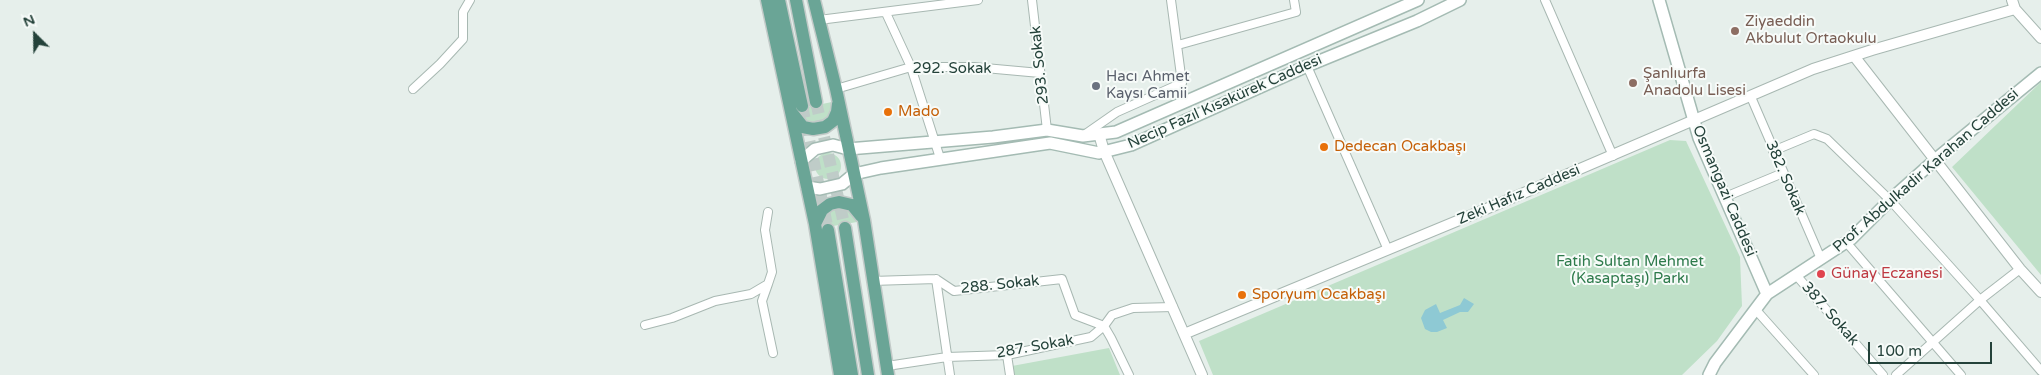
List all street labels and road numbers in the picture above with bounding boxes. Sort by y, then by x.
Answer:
street label: 293. Sokak [1027,25,1053,105]
street label: Necip Fazıl Kısakürek Caddesi [1125,51,1325,153]
street label: 292. Sokak [912,60,992,78]
street label: Prof. Abdulkadir Karahan Caddesi [1829,85,2023,257]
street label: Osmangazi Caddesi [1688,123,1760,259]
street label: 382. Sokak [1761,138,1809,218]
street label: Zeki Hafız Caddesi [1455,161,1583,229]
street label: 288. Sokak [960,272,1040,298]
street label: 387. Sokak [1798,279,1862,349]
street label: 287. Sokak [995,331,1075,363]

